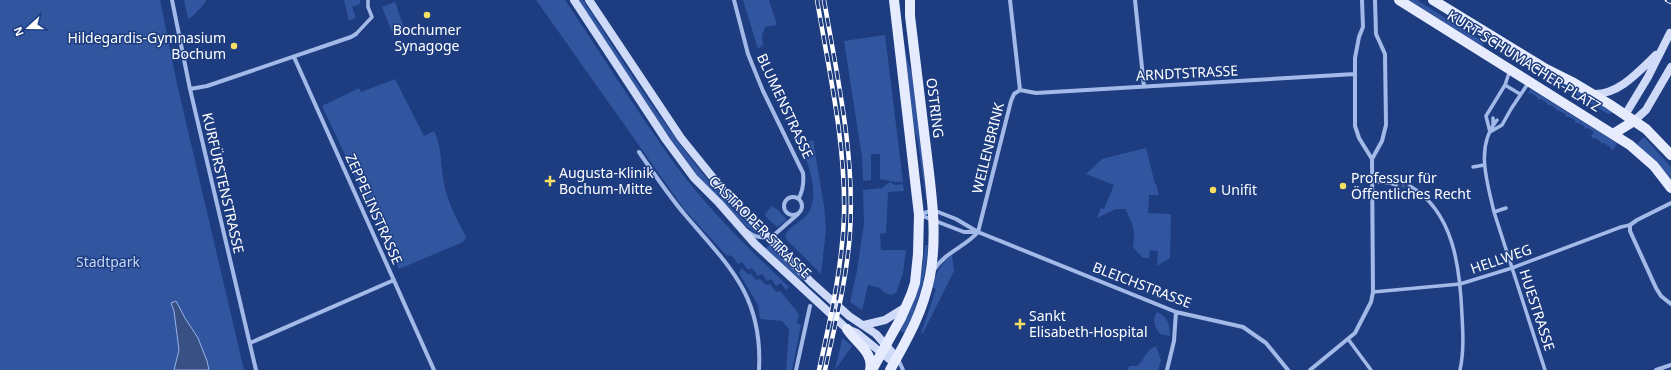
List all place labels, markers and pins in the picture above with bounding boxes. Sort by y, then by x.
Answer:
marker: Bochumer Synagoge [422,10,432,20]
place label: Bochumer Synagoge [393,20,461,55]
place label: Hildegardis-Gymnasium Bochum [68,28,226,63]
marker: Hildegardis-Gymnasium Bochum [229,41,239,51]
place label: Augusta-Klinik Bochum-Mitte [559,163,654,198]
place label: Professur für Öffentliches Recht [1351,168,1471,203]
marker: Augusta-Klinik Bochum-Mitte [544,175,556,187]
place label: Unifit [1221,180,1257,199]
marker: Professur für Öffentliches Recht [1338,181,1348,191]
marker: Unifit [1208,185,1218,195]
place label: Sankt Elisabeth-Hospital [1029,306,1148,341]
marker: Sankt Elisabeth-Hospital [1014,318,1026,330]

